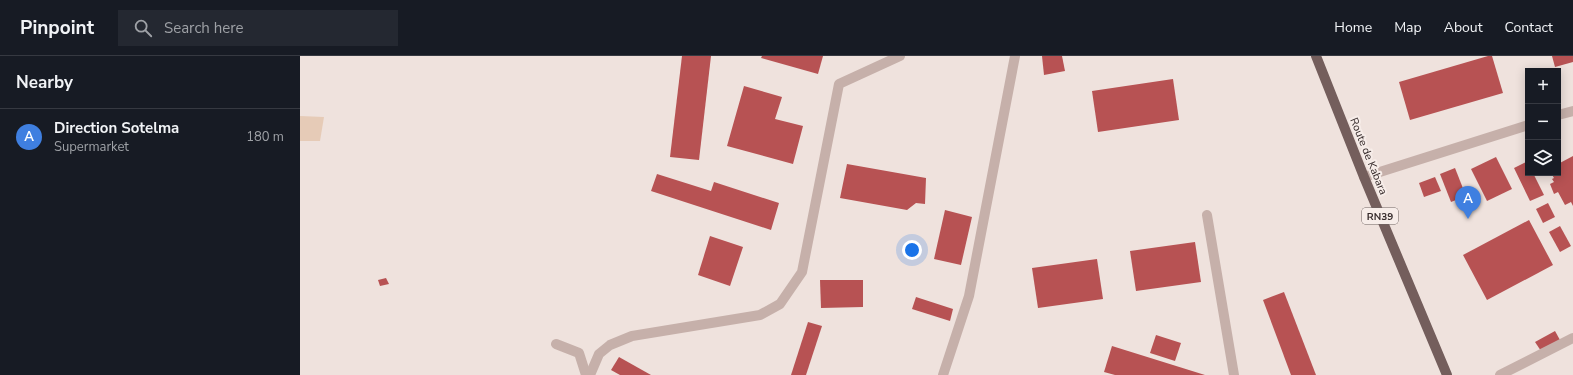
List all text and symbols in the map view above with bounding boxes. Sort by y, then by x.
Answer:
search box [118,10,398,46]
text: Pinpoint [20,15,94,41]
icon: search [132,17,154,39]
text: Search here [164,18,243,38]
text: Home [1334,18,1372,37]
text: Map [1394,18,1422,37]
text: About [1444,18,1483,37]
text: Contact [1505,18,1553,37]
map controls [1525,68,1561,176]
button: + [1525,68,1561,104]
text: Nearby [16,71,73,94]
button: − [1525,104,1561,140]
street label: Route de Kabara [1346,115,1391,197]
text: Direction Sotelma [54,118,179,138]
text: A [24,128,34,146]
text: 180 m [246,128,284,146]
text: Supermarket [54,138,129,156]
button: layers [1525,140,1561,176]
pin: A [1455,186,1481,219]
road number: RN39 [1362,208,1398,224]
your location [902,240,922,260]

